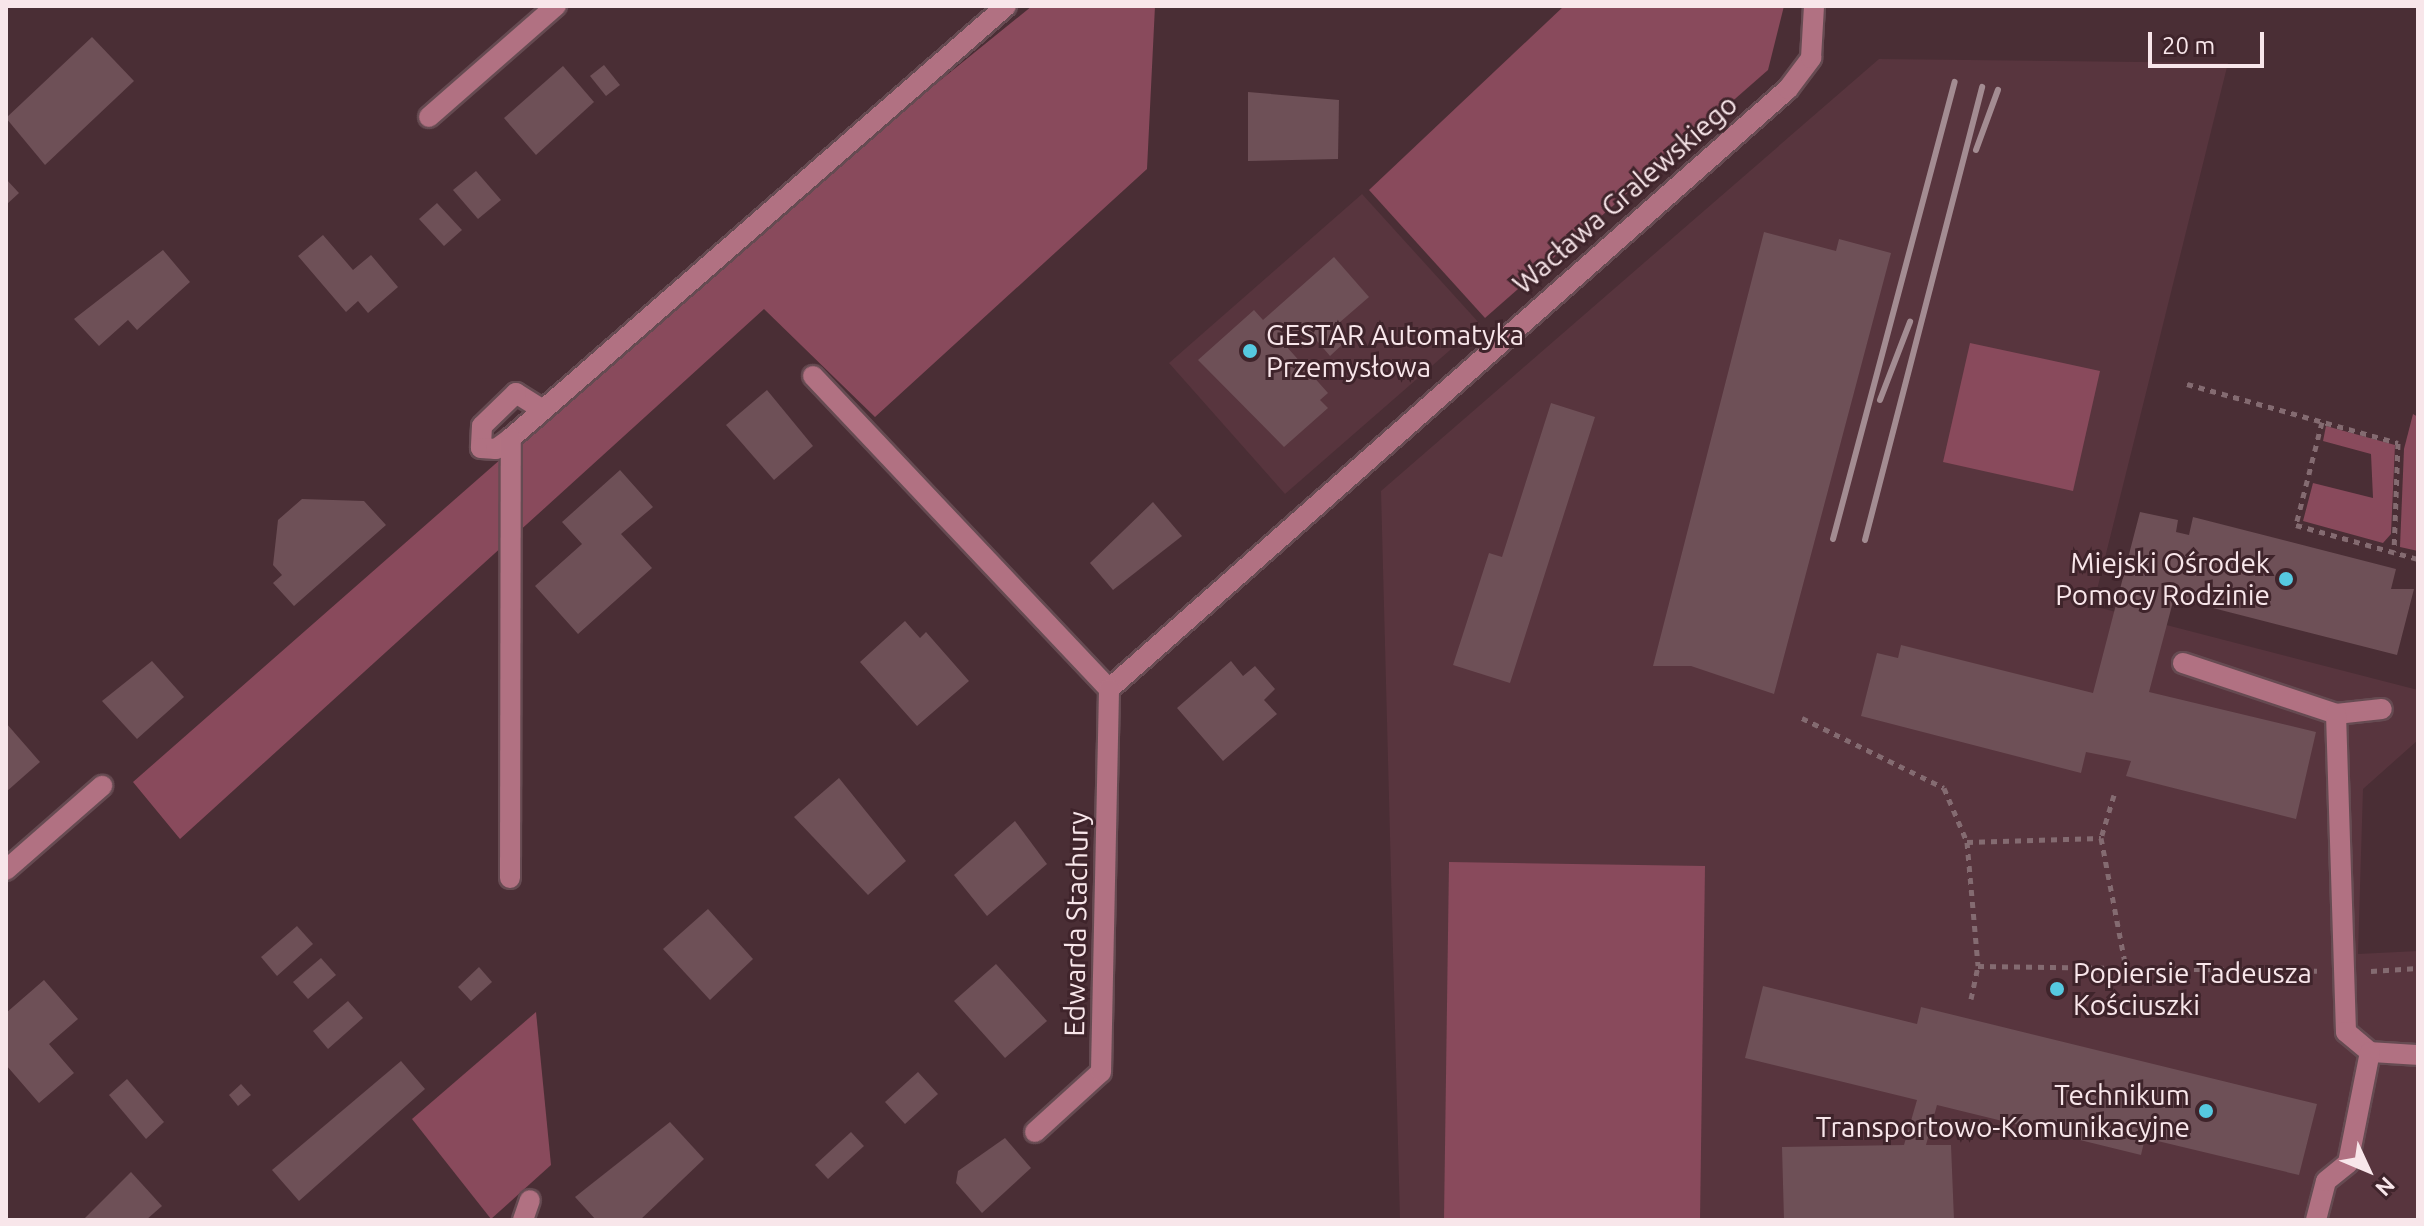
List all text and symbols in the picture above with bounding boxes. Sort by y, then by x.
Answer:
scale bar [2152,16,2268,66]
text: 20 m [2162,32,2215,59]
street label: Wacława Gralewskiego [1506,87,1744,301]
place label: GESTAR Automatyka Przemysłowa [1266,318,1524,384]
marker: GESTAR Automatyka Przemysłowa [1241,342,1259,360]
place label: Miejski Ośrodek Pomocy Rodzinie [2055,546,2270,612]
marker: Miejski Ośrodek Pomocy Rodzinie [2277,570,2295,588]
street label: Edwarda Stachury [1057,811,1095,1037]
place label: Popiersie Tadeusza Kościuszki [2073,956,2312,1022]
marker: Popiersie Tadeusza Kościuszki [2048,980,2066,998]
place label: Technikum Transportowo-Komunikacyjne [1816,1078,2190,1144]
marker: Technikum Transportowo-Komunikacyjne [2197,1102,2215,1120]
north arrow [2328,1130,2408,1210]
text: N [2371,1172,2400,1202]

